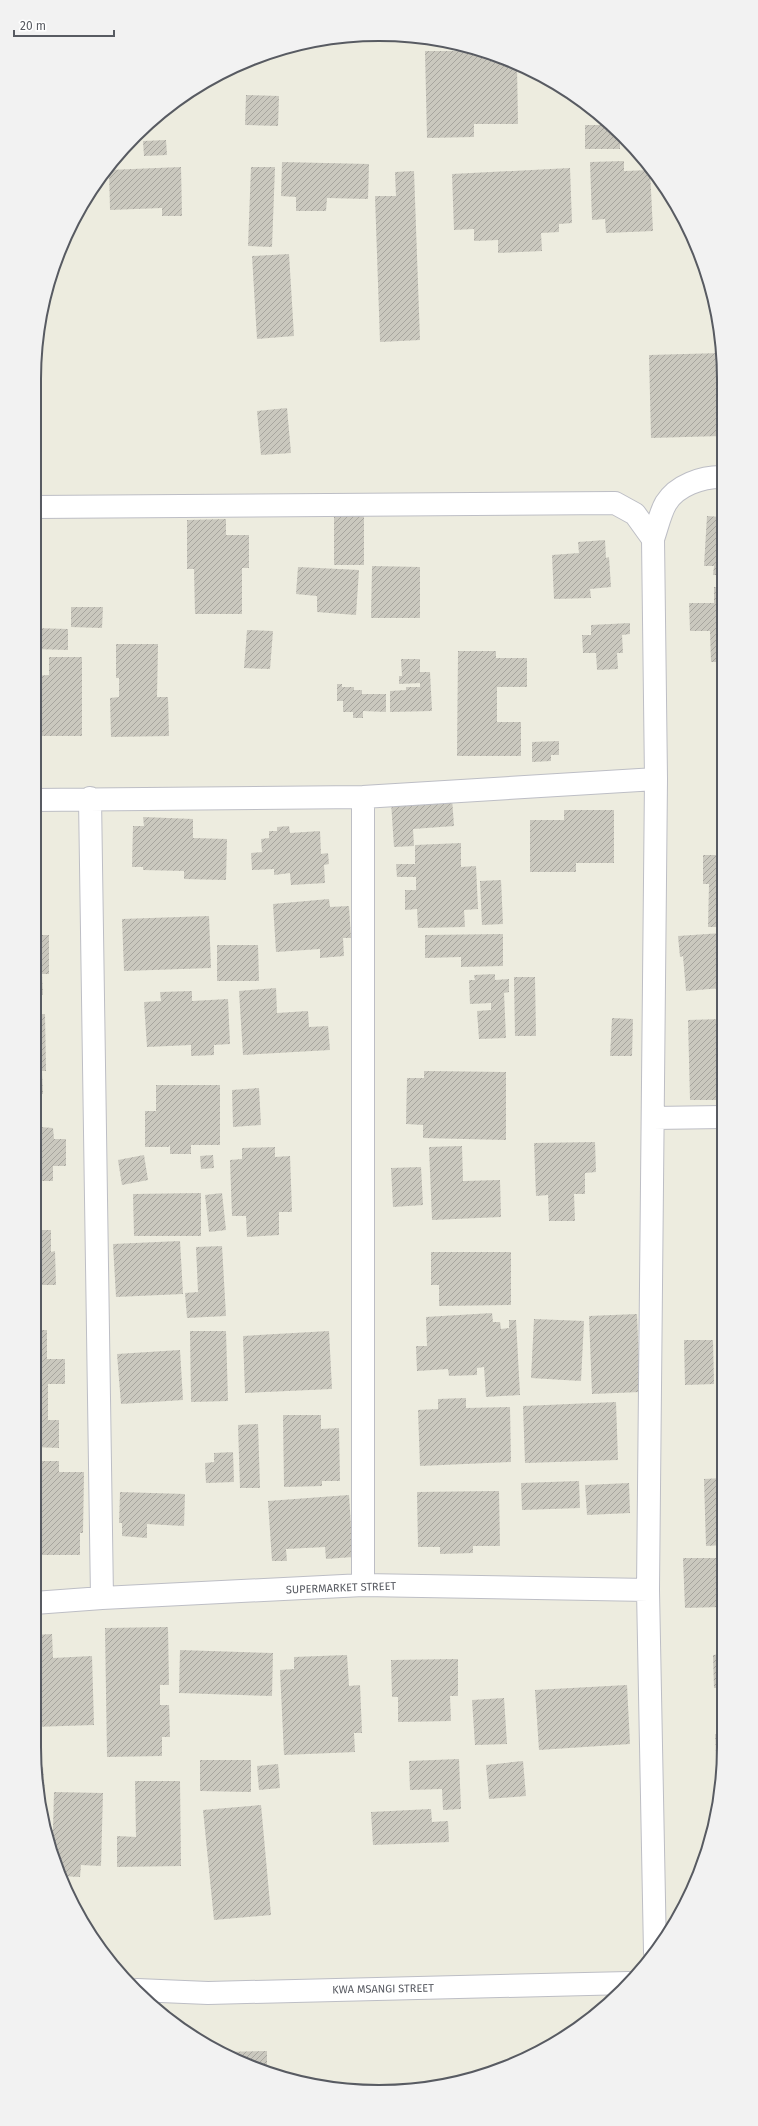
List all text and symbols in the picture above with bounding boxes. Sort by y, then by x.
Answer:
scale bar [14,12,114,38]
text: 20 m [20,19,46,33]
street label: SUPERMARKET STREET [286,1580,397,1596]
street label: KWA MSANGI STREET [332,1982,434,1996]

